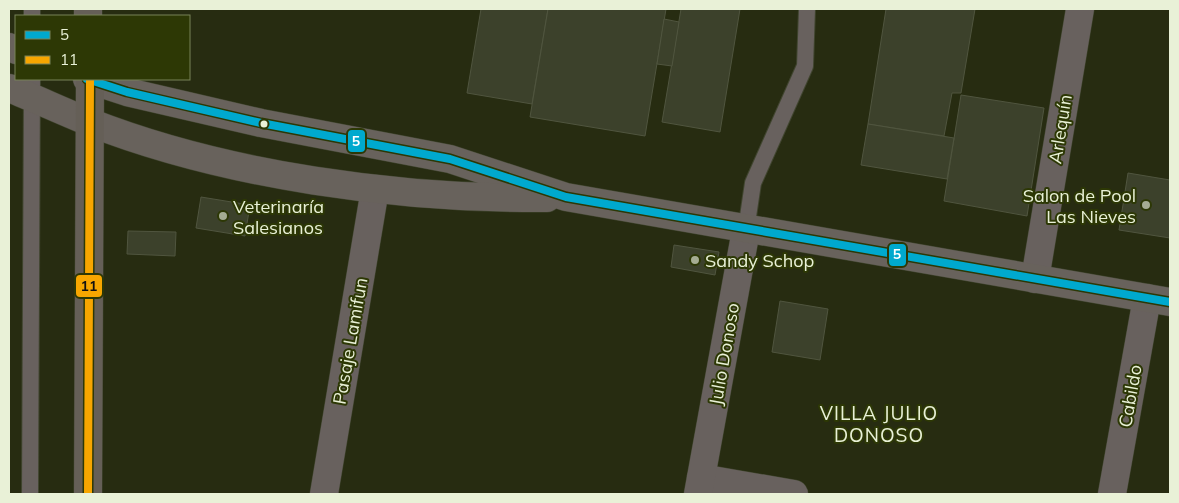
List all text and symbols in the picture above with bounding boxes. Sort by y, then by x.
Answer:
legend [15,15,190,80]
text: 5 [60,25,69,44]
text: 11 [60,50,78,69]
street label: Arlequín [1043,93,1077,165]
unlabelled marker [259,119,269,129]
line badge: 5 [347,129,366,153]
text: 5 [352,132,360,150]
place label: Salon de Pool Las Nieves [1023,184,1136,228]
place label: Veterinaría Salesianos [233,195,324,239]
marker: Salon de Pool Las Nieves [1140,199,1152,211]
marker: Veterinaría Salesianos [217,210,229,222]
line badge: 5 [888,243,907,267]
text: 5 [893,245,901,263]
place label: Sandy Schop [705,249,814,272]
marker: Sandy Schop [689,254,701,266]
line badge: 11 [75,274,103,298]
street label: Pasaje Lamifun [328,276,372,406]
text: 11 [81,277,97,295]
street label: Julio Donoso [704,301,744,407]
street label: Cabildo [1113,363,1147,429]
district label: VILLA JULIO DONOSO [820,401,938,447]

